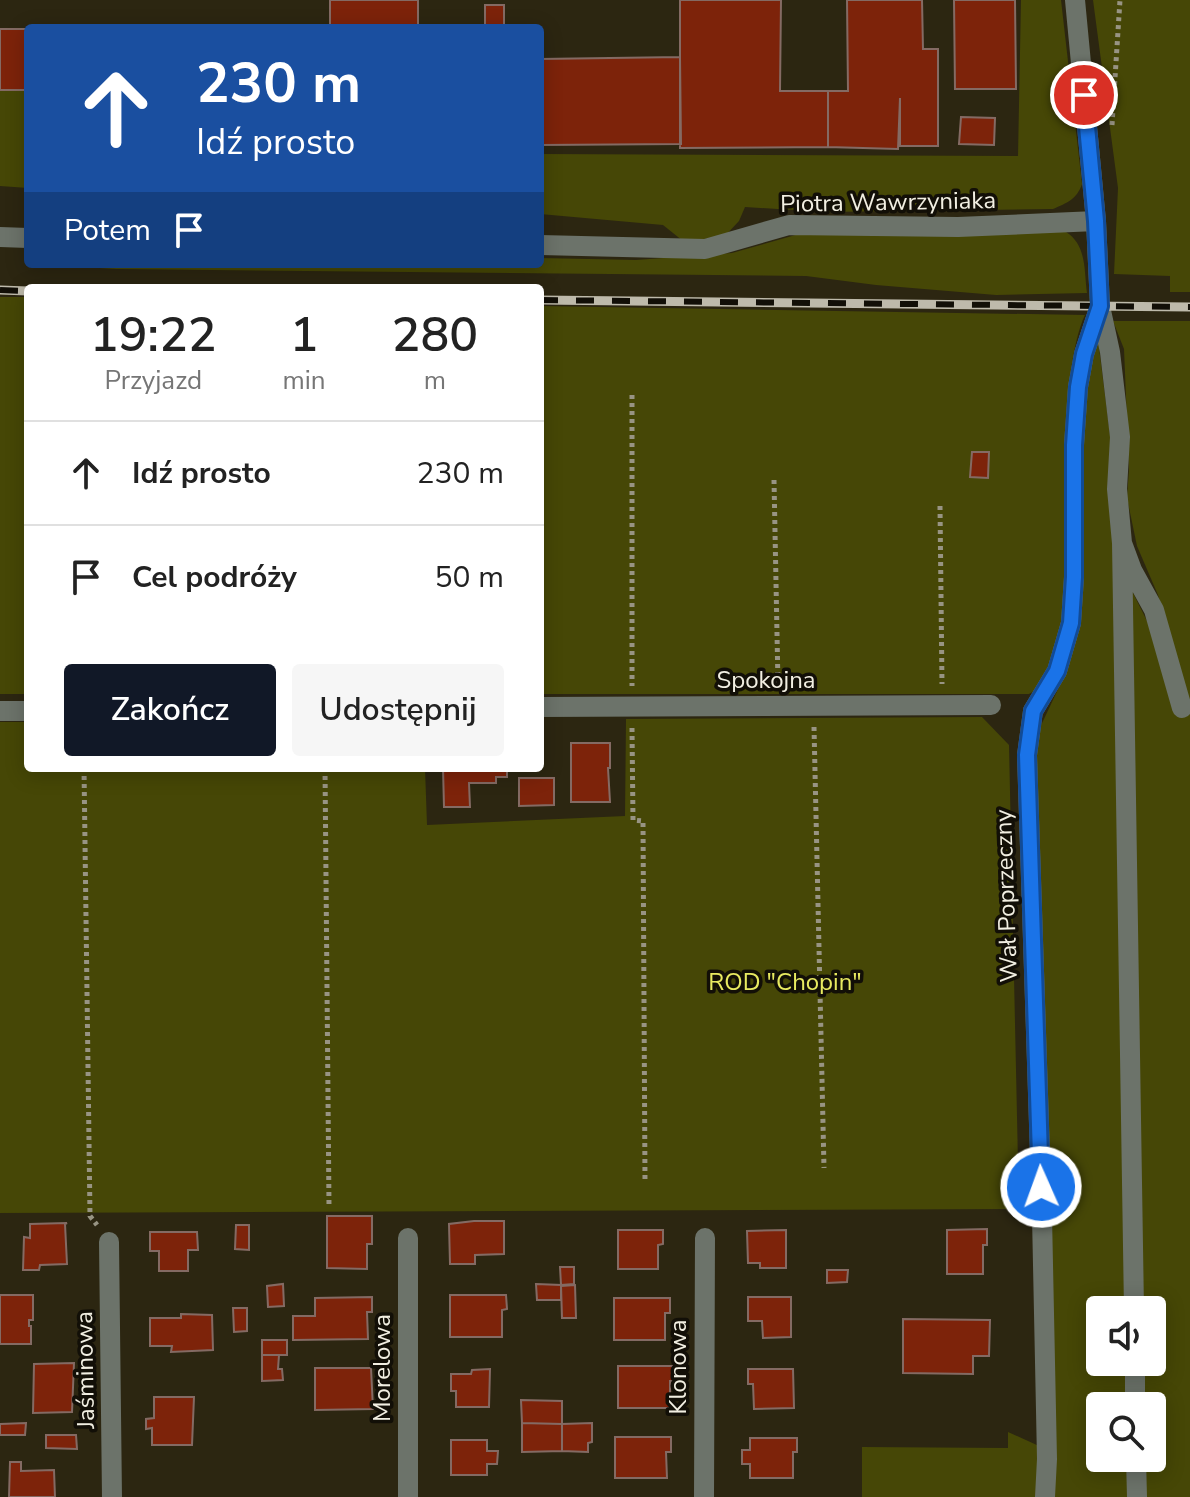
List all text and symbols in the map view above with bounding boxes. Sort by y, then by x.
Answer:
text: 230 m [196,45,361,122]
icon: ahead [64,56,168,160]
pin [1050,61,1118,129]
icon: arrive [1062,73,1106,117]
text: Idź prosto [196,118,355,167]
street label: Piotra Wawrzyniaka [780,184,996,220]
icon: arrive [167,208,211,252]
text: Potem [64,210,151,251]
text: 19:22 [90,302,217,368]
text: 1 [290,302,318,368]
text: 280 [392,302,478,368]
text: Przyjazd [104,363,202,398]
text: min [283,363,326,398]
text: m [424,363,446,398]
icon: ahead [64,451,108,495]
text: Idź prosto [132,453,271,494]
text: 230 m [417,453,504,494]
icon: arrive [64,555,108,599]
text: Cel podróży [132,557,297,598]
text: 50 m [435,557,504,598]
button: Zakończ [64,664,276,756]
button: Udostępnij [292,664,504,756]
street label: Spokojna [716,664,816,696]
street label: Wał Poprzeczny [987,808,1025,983]
park label: ROD "Chopin" [708,966,862,998]
position arrow [999,1145,1083,1229]
map controls [1086,1296,1166,1472]
button: sound [1086,1296,1166,1376]
street label: Jaśminowa [68,1311,102,1430]
street label: Morelowa [366,1314,398,1422]
street label: Klonowa [662,1320,694,1414]
button: search [1086,1392,1166,1472]

